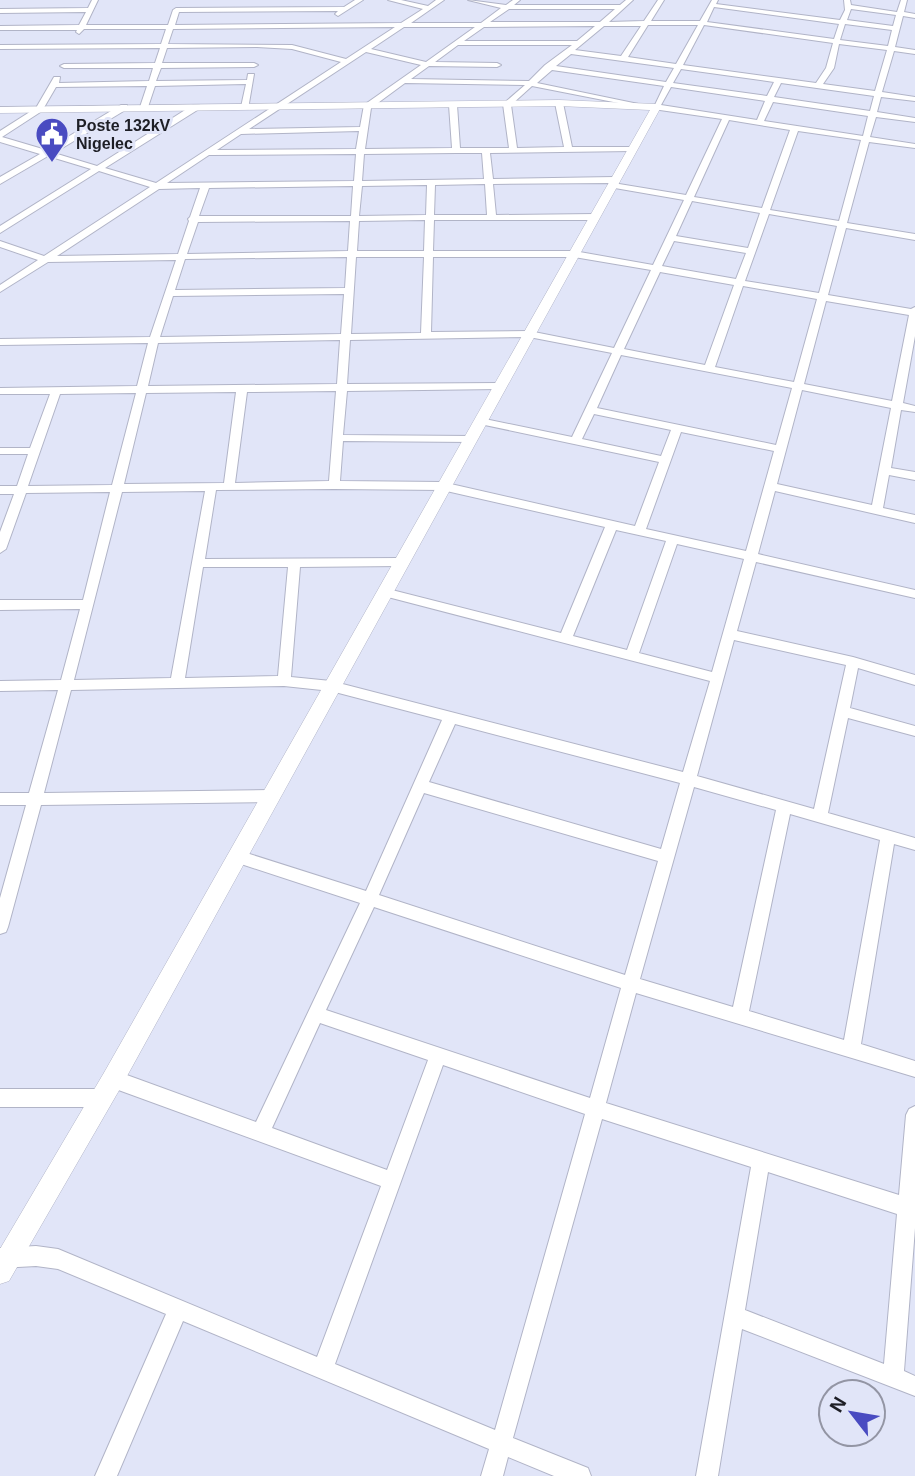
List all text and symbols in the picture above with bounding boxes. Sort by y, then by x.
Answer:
public building icon: Poste 132kV Nigelec [33,115,71,164]
place label: Poste 132kV Nigelec [76,117,171,152]
north arrow [817,1378,887,1448]
text: N [825,1393,850,1416]

